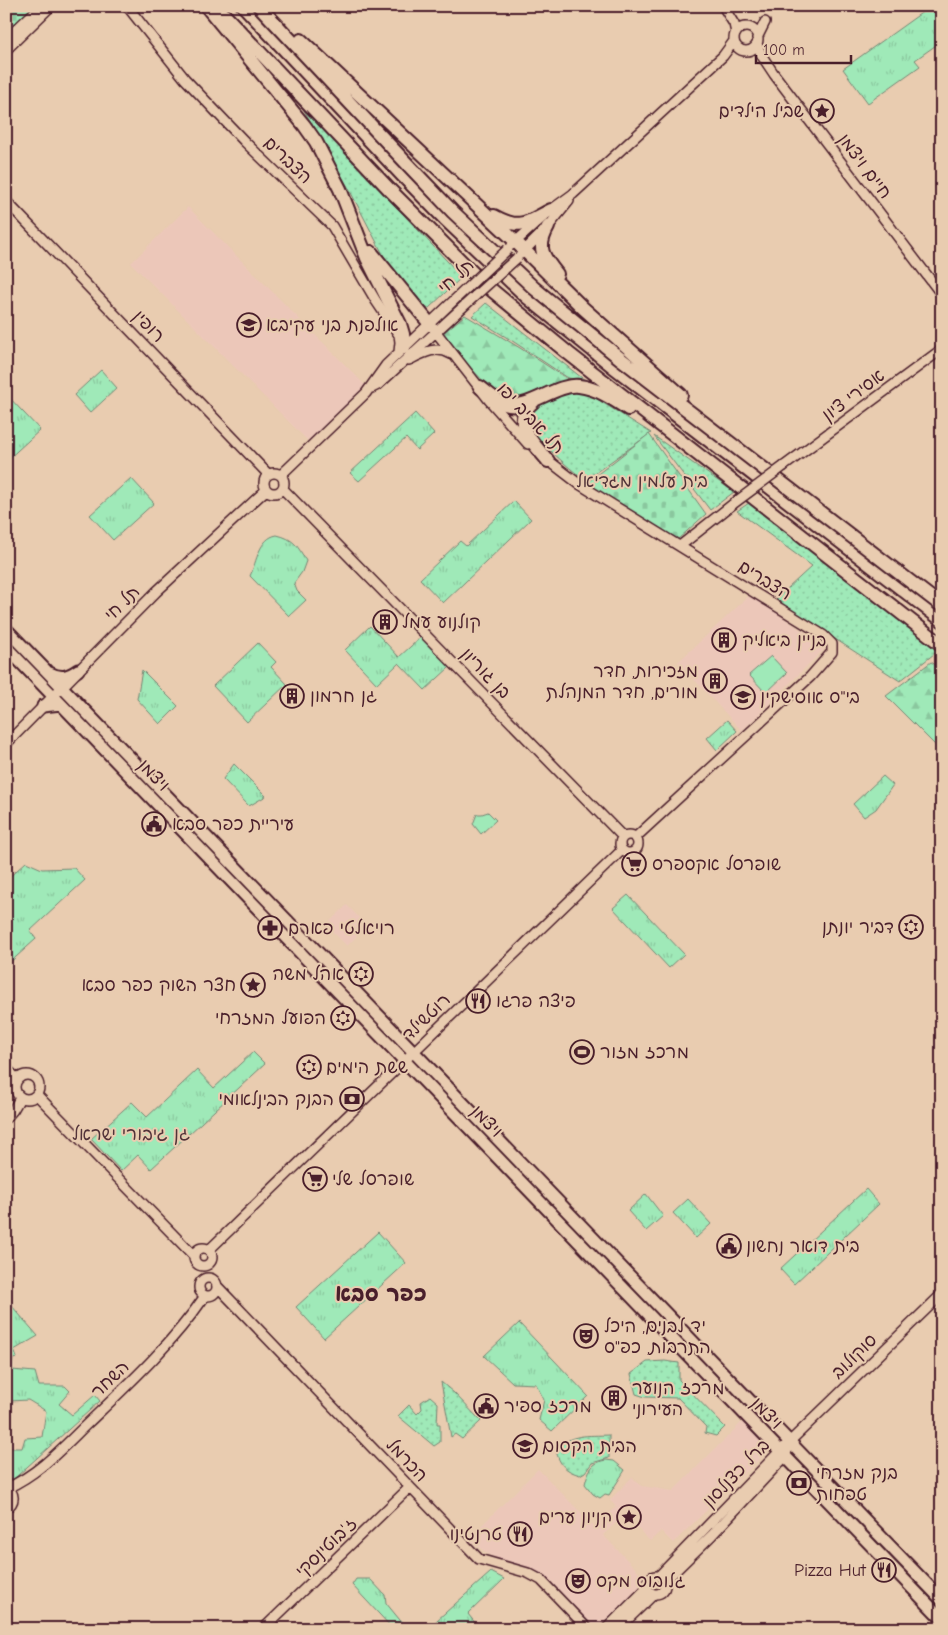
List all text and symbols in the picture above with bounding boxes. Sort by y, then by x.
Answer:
scale bar [756,32,850,64]
text: 100 m [763,41,805,59]
place icon: שביל הילדים [809,98,835,124]
place label: שביל הילדים [719,101,804,122]
street label: חיים ויצמן [833,130,896,203]
street label: הצברים [259,132,316,188]
street label: תל חי [434,255,479,298]
street label: רופין [128,306,169,347]
school or university icon: אולפנת בני עקיבא [236,312,262,338]
place label: אולפנת בני עקיבא [266,315,398,336]
street label: אסירי ציון [818,365,889,426]
street label: תל אביב יפו [492,378,569,458]
park label: בית עלמין מגדיאל [576,471,708,492]
street label: הצברים [734,556,795,605]
street label: תל חי [100,581,144,625]
building icon: קולנוע עמל [372,609,398,635]
place label: קולנוע עמל [402,612,481,633]
building icon: בניין ביאליק [711,627,737,653]
place label: בניין ביאליק [742,630,827,651]
street label: בן גוריון [456,644,515,703]
place label: מזכירות, חדר מורים, חדר המנהלת [546,661,698,703]
building icon: מזכירות, חדר מורים, חדר המנהלת [702,668,728,694]
building icon: גן חרמון [279,683,305,709]
school or university icon: בי"ס אוסישקין [730,684,756,710]
place label: גן חרמון [310,686,377,707]
place label: בי"ס אוסישקין [760,687,860,708]
street label: ויצמן [133,755,174,796]
public building icon: עיריית כפר סבא [141,811,167,837]
place label: עיריית כפר סבא [172,814,294,835]
supermarket icon: שופרסל אקספרס [621,851,647,877]
place label: שופרסל אקספרס [652,854,781,875]
synagogue icon: דביר יונתן [898,914,924,940]
pharmacy icon: רויאלטי פארם [257,915,283,941]
place label: דביר יונתן [822,917,894,938]
place label: רויאלטי פארם [288,918,395,939]
synagogue icon: אהל משה [348,961,374,987]
place label: אהל משה [273,964,344,985]
place icon: חצר השוק כפר סבא [240,972,266,998]
place label: חצר השוק כפר סבא [81,975,236,996]
restaurant icon: פיצה פרגו [465,988,491,1014]
street label: רוטשילד [398,989,455,1045]
place label: פיצה פרגו [496,991,576,1012]
synagogue icon: הפועל המזרחי [330,1005,356,1031]
place label: הפועל המזרחי [215,1008,326,1029]
sports icon: מרכז מזור [569,1039,595,1065]
place label: מרכז מזור [600,1042,689,1063]
synagogue icon: ששת הימים [296,1054,322,1080]
place label: ששת הימים [326,1057,408,1078]
bank icon: הבנק הבינלאומי [339,1086,365,1112]
place label: הבנק הבינלאומי [218,1089,334,1110]
street label: ויצמן [466,1101,507,1142]
park label: גן גיבורי ישראל [72,1124,190,1145]
supermarket icon: שופרסל שלי [302,1166,328,1192]
place label: שופרסל שלי [332,1169,414,1190]
public building icon: בית דואר נחשון [716,1233,742,1259]
place label: בית דואר נחשון [746,1236,860,1257]
district label: כפר סבא [335,1281,427,1307]
place label: יד לבנים, היכל התרבות, כפ"ס [604,1316,711,1358]
theatre icon: יד לבנים, היכל התרבות, כפ"ס [573,1323,599,1349]
street label: סוקולוב [827,1330,881,1383]
street label: השחר [87,1356,134,1402]
place label: מרכז הנוער העירוני [632,1378,725,1420]
building icon: מרכז הנוער העירוני [601,1385,627,1411]
public building icon: מרכז ספיר [473,1393,499,1419]
street label: ויצמן [746,1393,787,1434]
place label: מרכז ספיר [504,1396,592,1417]
school or university icon: הבית הקסום [512,1433,538,1459]
street label: הכרמל [382,1434,432,1486]
street label: ברל כצנלסון [699,1435,774,1512]
place label: הבית הקסום [542,1436,637,1457]
place label: בנק מזרחי טפחות [816,1463,898,1505]
bank icon: בנק מזרחי טפחות [786,1470,812,1496]
place icon: קניון ערים [616,1504,642,1530]
place label: קניון ערים [539,1507,612,1528]
street label: ז'בוטינסקי [291,1513,361,1582]
restaurant icon: טרנטינו [507,1521,533,1547]
place label: טרנטינו [449,1524,502,1545]
restaurant icon: Pizza Hut [871,1557,897,1583]
place label: Pizza Hut [794,1560,867,1581]
theatre icon: גלובוס מקס [565,1568,591,1594]
place label: גלובוס מקס [596,1571,686,1592]

